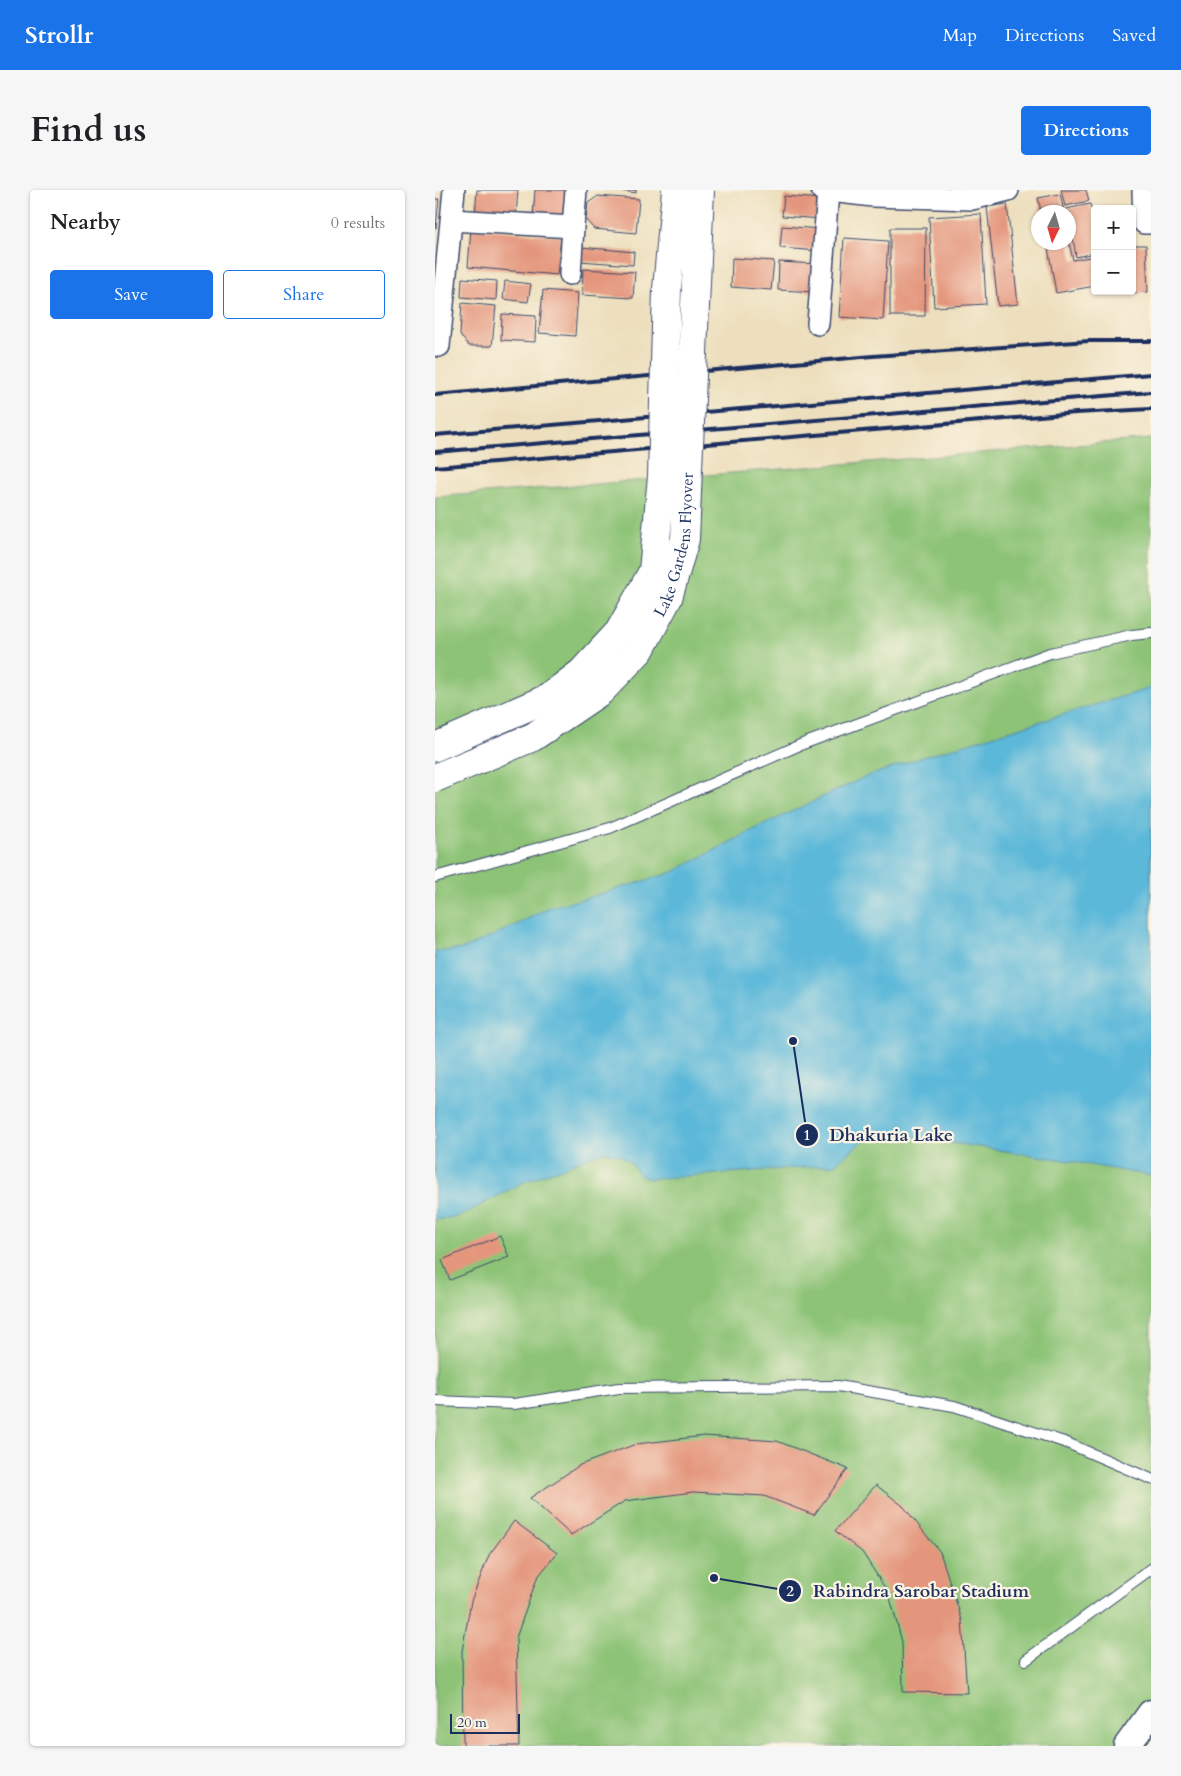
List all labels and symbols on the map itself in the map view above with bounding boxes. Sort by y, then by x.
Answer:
north arrow [1031,205,1076,250]
street label: Lake Gardens Flyover [649,472,699,621]
callout: Dhakuria Lake [794,1119,963,1152]
text: Dhakuria Lake [829,1123,953,1148]
text: 1 [803,1125,811,1145]
callout: Rabindra Sarobar Stadium [778,1574,1039,1607]
text: Rabindra Sarobar Stadium [813,1579,1029,1604]
text: 2 [786,1581,794,1601]
scale bar [450,1711,520,1734]

